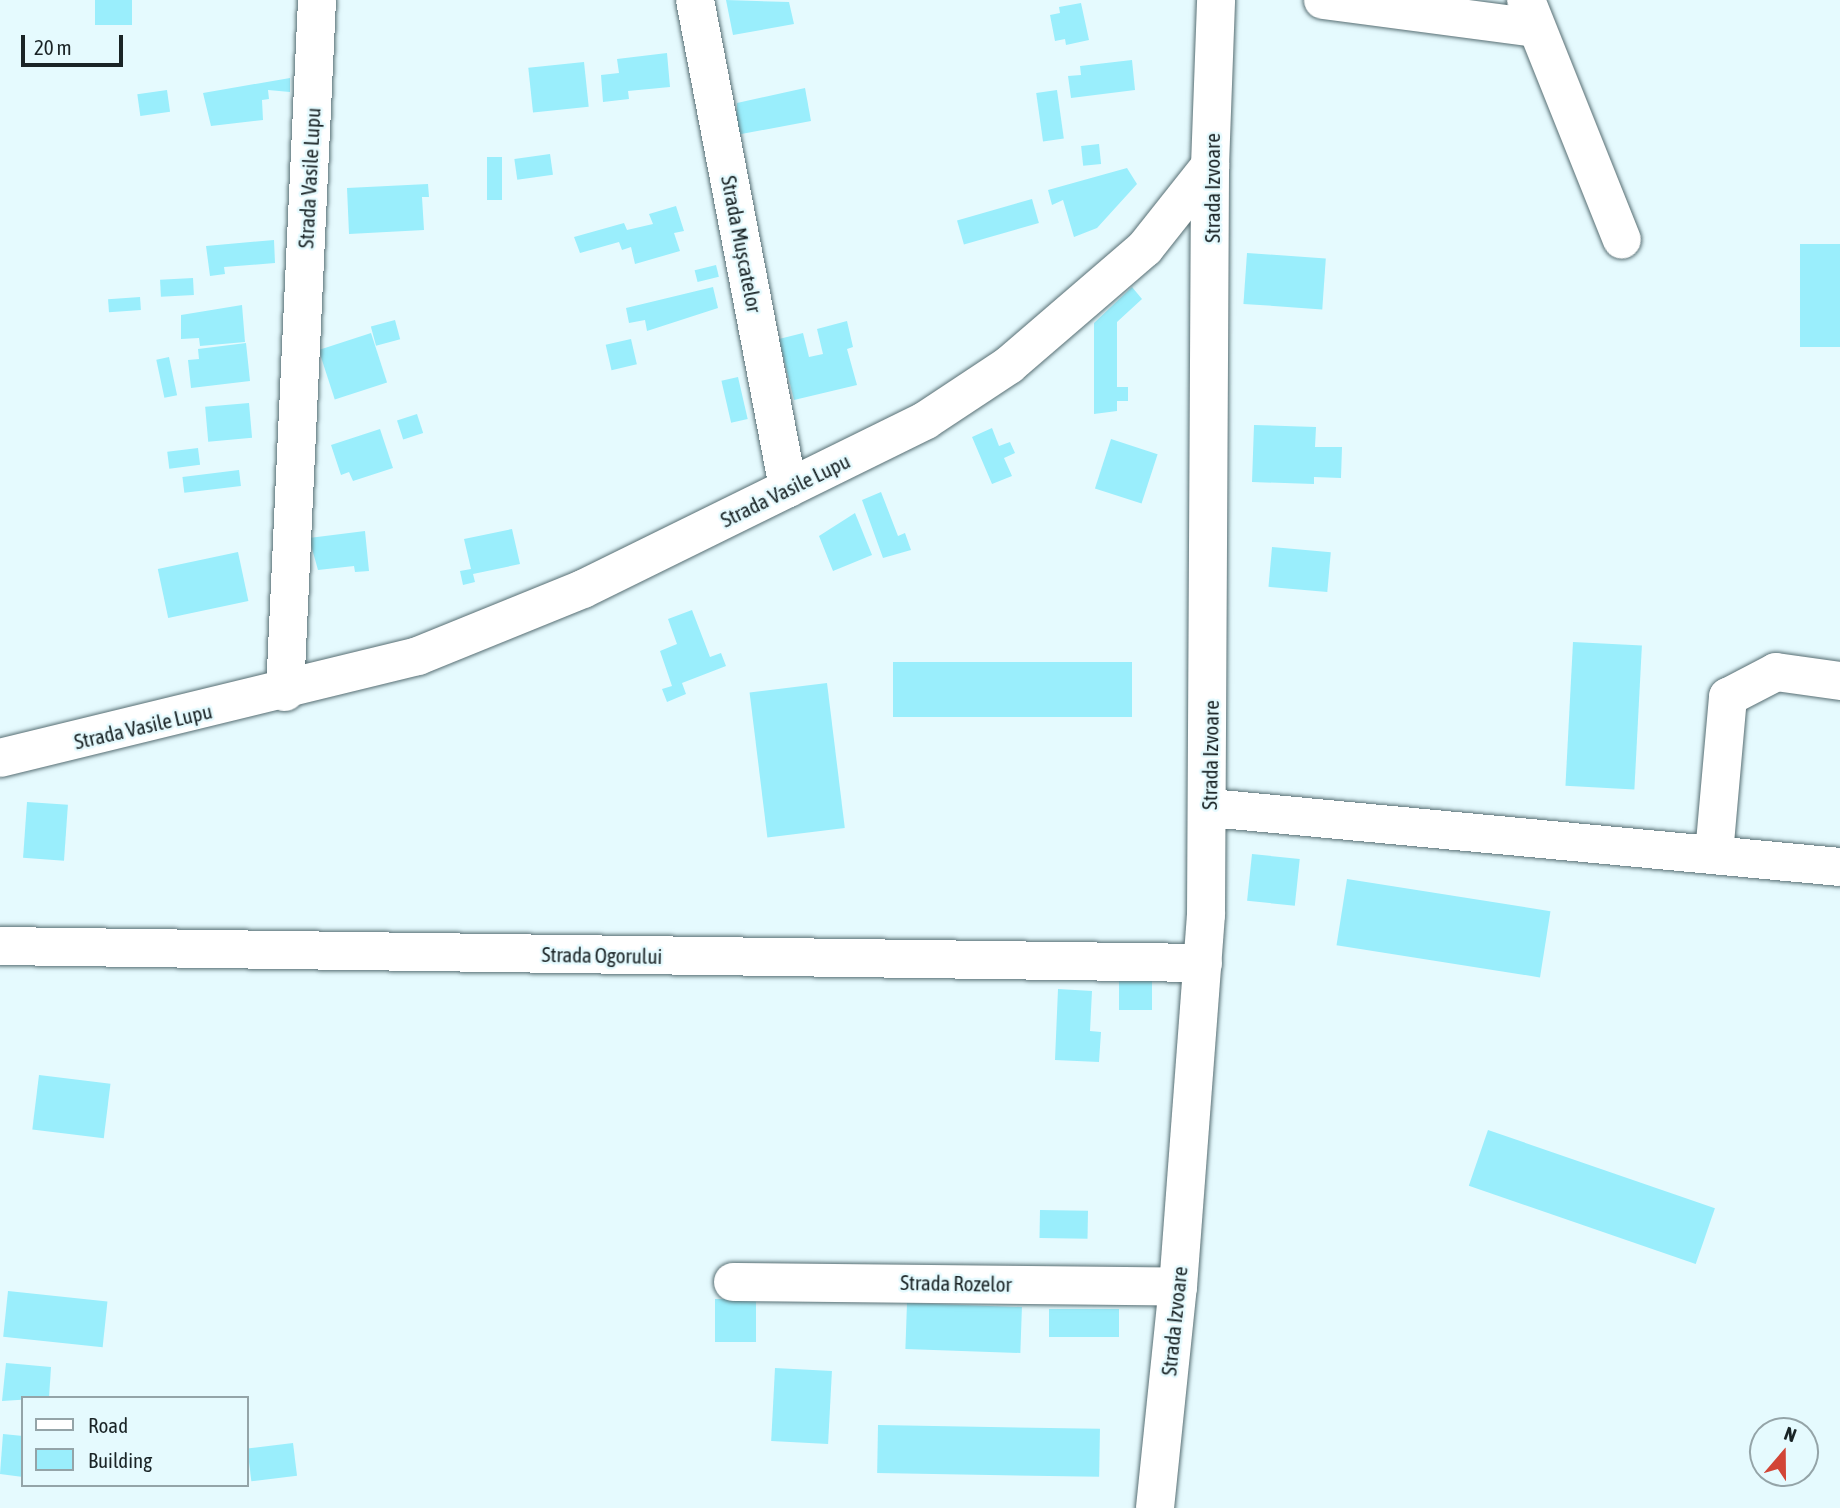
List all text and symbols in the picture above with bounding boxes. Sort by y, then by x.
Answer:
scale bar [24,21,126,65]
text: 20 m [34,35,72,59]
street label: Strada Vasile Lupu [293,107,325,249]
street label: Strada Izvoare [1199,133,1225,243]
street label: Strada Mușcatelor [716,173,768,315]
street label: Strada Vasile Lupu [716,448,854,532]
street label: Strada Vasile Lupu [72,698,214,754]
street label: Strada Izvoare [1196,700,1224,810]
street label: Strada Ogorului [541,941,663,969]
street label: Strada Izvoare [1156,1265,1192,1377]
street label: Strada Rozelor [900,1269,1012,1297]
legend [21,1396,248,1487]
text: Road [88,1413,128,1437]
north arrow [1749,1417,1819,1487]
text: N [1781,1422,1800,1446]
text: Building [88,1448,152,1472]

